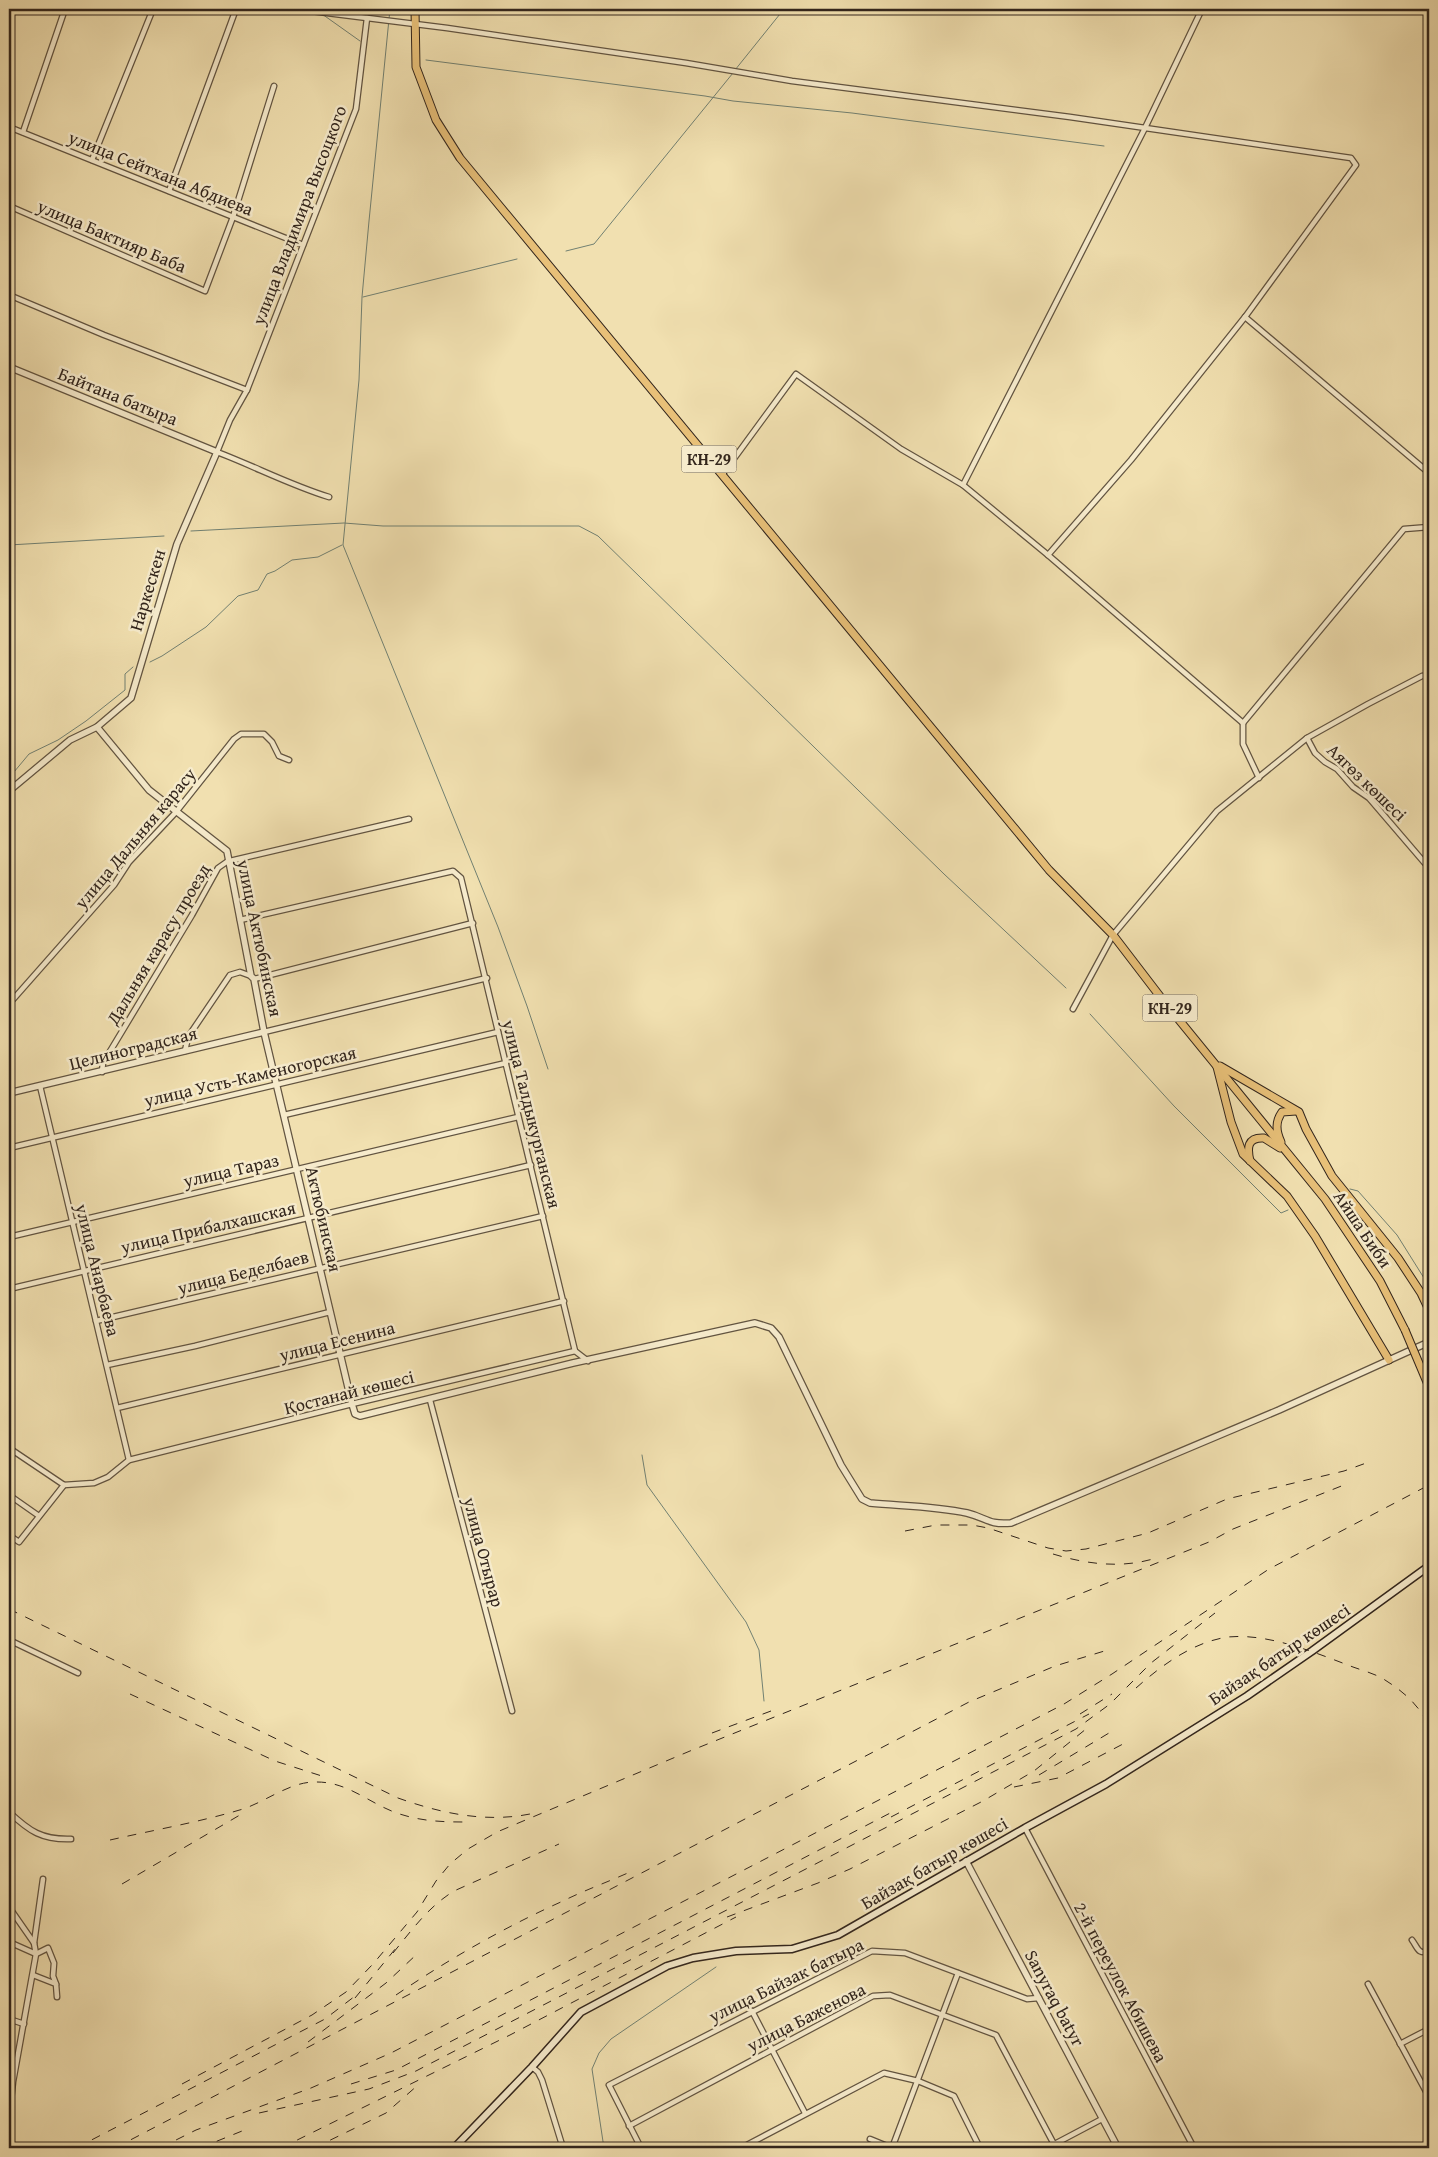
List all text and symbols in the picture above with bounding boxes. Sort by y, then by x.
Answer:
street label: улица Владимира Высоцкого [244,101,353,330]
street label: улица Сейтхана Абдиева [64,123,258,223]
street label: улица Бактияр Баба [32,192,191,280]
street label: Байтана батыра [54,360,182,432]
road number: КН-29 [682,446,736,472]
street label: Наркескен [122,546,172,634]
street label: Аягөз көшесі [1321,737,1413,827]
street label: улица Дальняя карасу [67,761,202,915]
street label: улица Актюбинская [230,856,290,1019]
street label: Дальняя карасу проезд [99,858,217,1030]
road number: КН-29 [1142,994,1198,1021]
street label: улица Талдыкурганская [495,1016,569,1211]
street label: Целиноградская [66,1019,200,1077]
street label: улица Усть-Каменогорская [140,1038,359,1114]
street label: улица Тараз [180,1146,282,1194]
street label: Актюбинская [299,1164,349,1274]
street label: Айша Биби [1327,1185,1399,1274]
street label: улица Прибалхашская [117,1194,298,1260]
street label: улица Анарбаева [68,1200,128,1340]
street label: улица Беделбаев [174,1243,312,1302]
street label: улица Есенина [275,1313,398,1369]
street label: Қостанай көшесі [281,1363,417,1421]
street label: улица Отырар [456,1493,512,1610]
street label: Байзақ батыр көшесі [1203,1596,1355,1712]
street label: Байзақ батыр көшесі [855,1810,1013,1916]
street label: 2-й переулок Абишева [1067,1897,1175,2067]
street label: улица Байзак батыра [703,1931,868,2030]
street label: Sanyraq batyr [1018,1945,1092,2052]
street label: улица Баженова [741,1975,870,2059]

